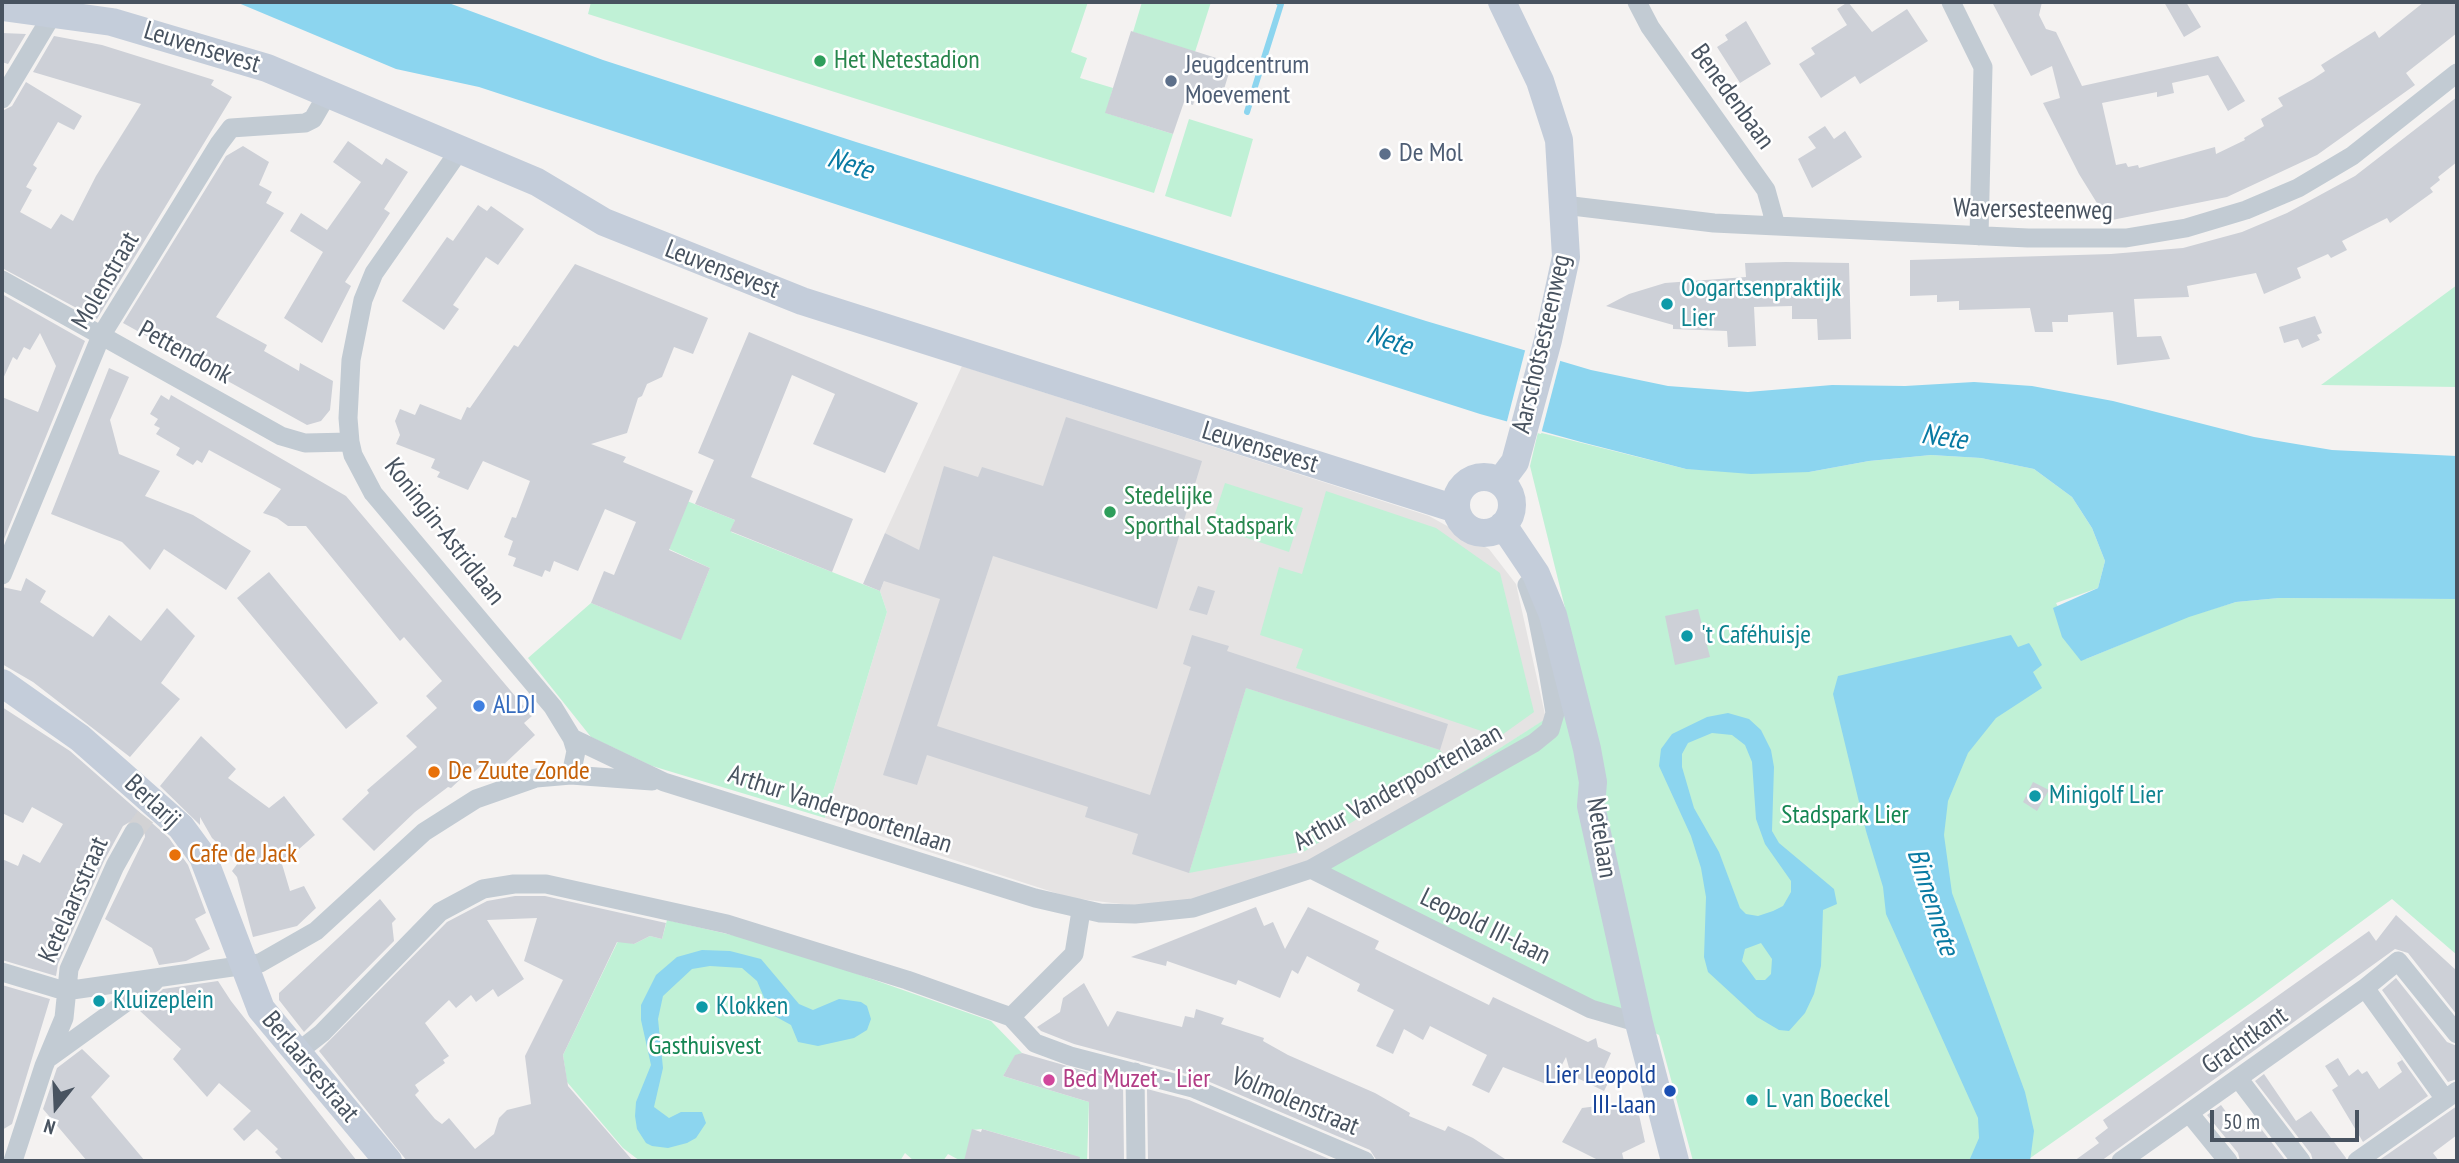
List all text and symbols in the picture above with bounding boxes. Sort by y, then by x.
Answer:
street label: Leuvensevest [140,16,264,80]
street label: Benedenbaan [1684,38,1780,156]
place label: Het Netestadion [834,45,980,77]
place label: Jeugdcentrum Moevement [1185,50,1309,112]
marker: Het Netestadion [812,53,828,69]
marker: Jeugdcentrum Moevement [1163,73,1179,89]
place label: De Mol [1399,138,1463,170]
water label: Nete [823,142,877,188]
marker: De Mol [1377,146,1393,162]
street label: Waversesteenweg [1953,193,2113,227]
street label: Molenstraat [66,227,146,335]
street label: Leuvensevest [661,234,783,306]
street label: Aarschotsesteenweg [1506,252,1578,436]
place label: Oogartsenpraktijk Lier [1681,273,1841,334]
marker: Oogartsenpraktijk Lier [1659,296,1675,312]
street label: Pettendonk [133,315,237,391]
water label: Nete [1362,318,1416,364]
street label: Leuvensevest [1198,416,1322,480]
water label: Nete [1919,418,1969,458]
street label: Koningin-Astridlaan [377,452,511,612]
place label: Stedelijke Sporthal Stadspark [1124,481,1294,542]
marker: Stedelijke Sporthal Stadspark [1102,504,1118,520]
place label: 't Caféhuisje [1701,620,1811,652]
marker: 't Caféhuisje [1679,628,1695,644]
place label: ALDI [493,690,536,722]
marker: ALDI [471,698,487,714]
street label: Arthur Vanderpoortenlaan [1288,718,1508,858]
place label: De Zuute Zonde [448,756,590,788]
street label: Arthur Vanderpoortenlaan [724,759,956,861]
marker: De Zuute Zonde [426,764,442,780]
street label: Berlarij [118,768,186,836]
place label: Minigolf Lier [2049,780,2163,812]
marker: Minigolf Lier [2027,788,2043,804]
street label: Netelaan [1579,796,1623,880]
park label: Stadspark Lier [1781,800,1909,832]
street label: Ketelaarsstraat [32,832,116,968]
place label: Cafe de Jack [189,839,297,871]
water label: Binnennete [1899,844,1965,960]
marker: Cafe de Jack [167,847,183,863]
street label: Leopold III-laan [1415,882,1555,972]
place label: Kluizeplein [113,985,214,1017]
place label: Klokken [716,991,788,1023]
marker: Kluizeplein [91,993,107,1009]
marker: Klokken [694,999,710,1015]
street label: Grachtkant [2196,1000,2294,1082]
street label: Berlaarsestraat [255,1005,365,1129]
park label: Gasthuisvest [648,1031,762,1063]
place label: Lier Leopold III-laan [1545,1060,1656,1122]
street label: Volmolenstraat [1227,1061,1363,1143]
place label: Bed Muzet - Lier [1063,1064,1210,1096]
north arrow [21,1072,91,1142]
marker: Bed Muzet - Lier [1041,1072,1057,1088]
marker: Lier Leopold III-laan [1662,1083,1678,1099]
place label: L van Boeckel [1766,1084,1890,1116]
marker: L van Boeckel [1744,1092,1760,1108]
scale bar [2214,1096,2363,1140]
text: 50 m [2223,1108,2260,1135]
text: N [41,1114,58,1140]

